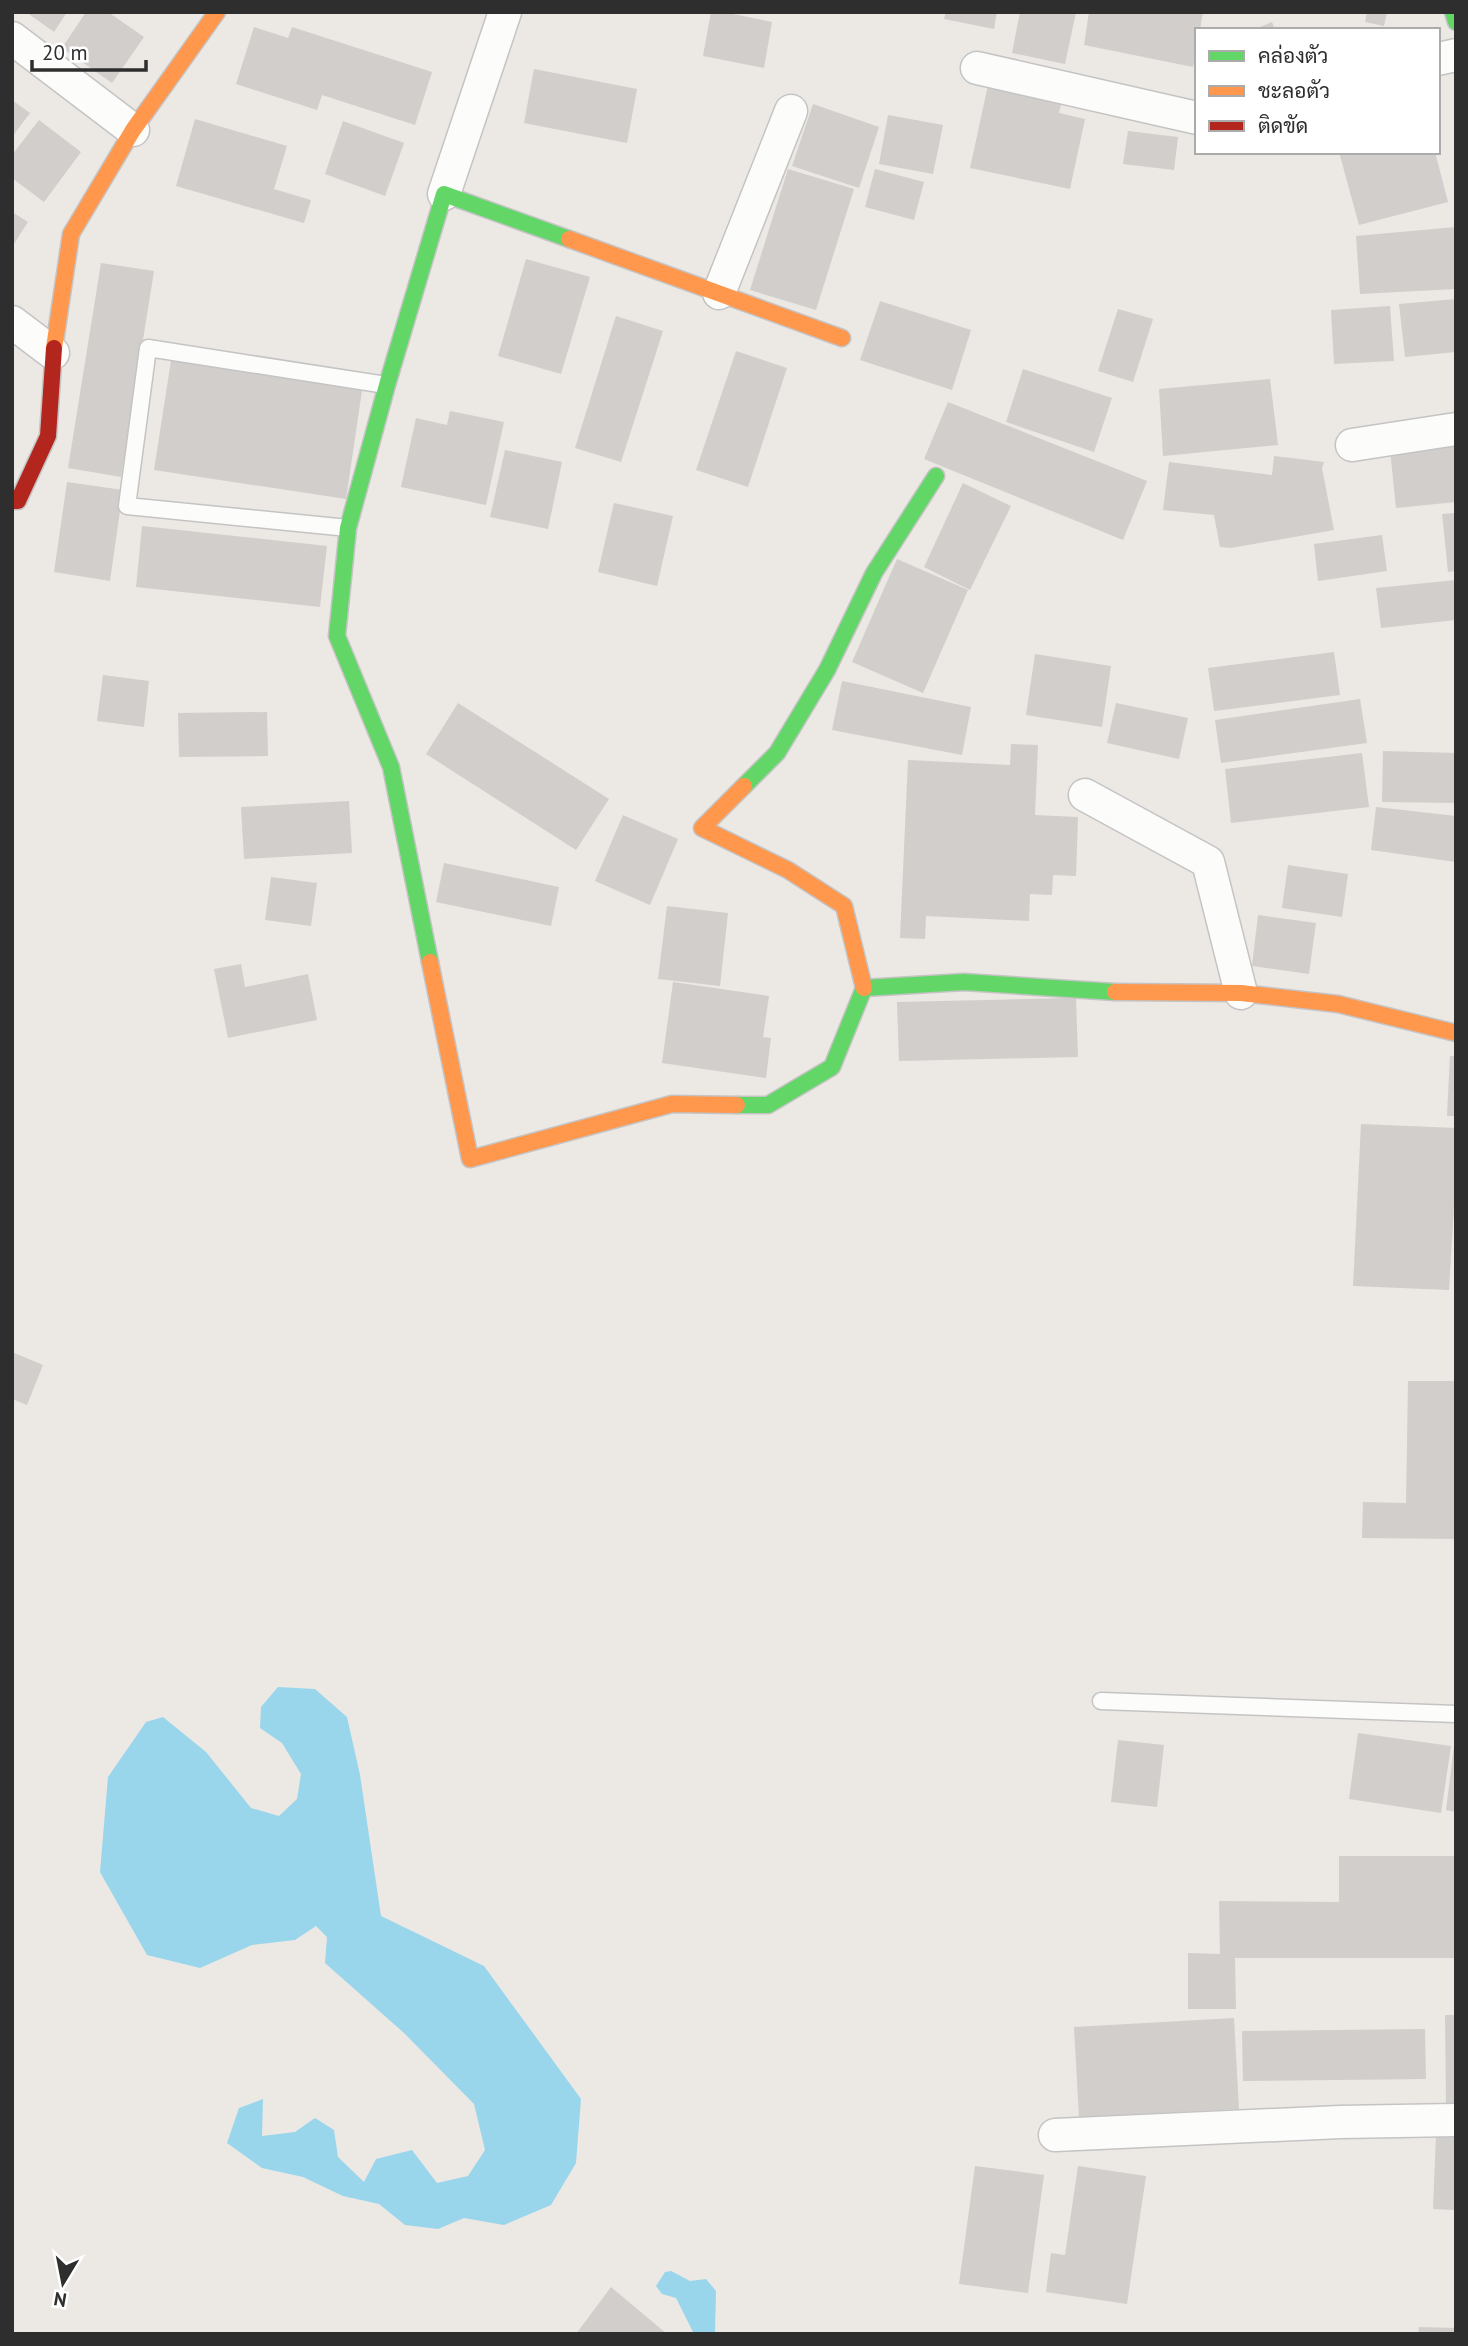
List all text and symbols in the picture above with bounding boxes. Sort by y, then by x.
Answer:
scale bar [32,28,145,72]
legend [1195,28,1440,154]
text: 20 m [42,39,88,66]
text: คล่องตัว [1258,42,1328,69]
text: ชะลอตัว [1258,77,1330,104]
text: ติดขัด [1258,112,1308,139]
north arrow [28,2248,98,2318]
text: N [52,2287,68,2313]

